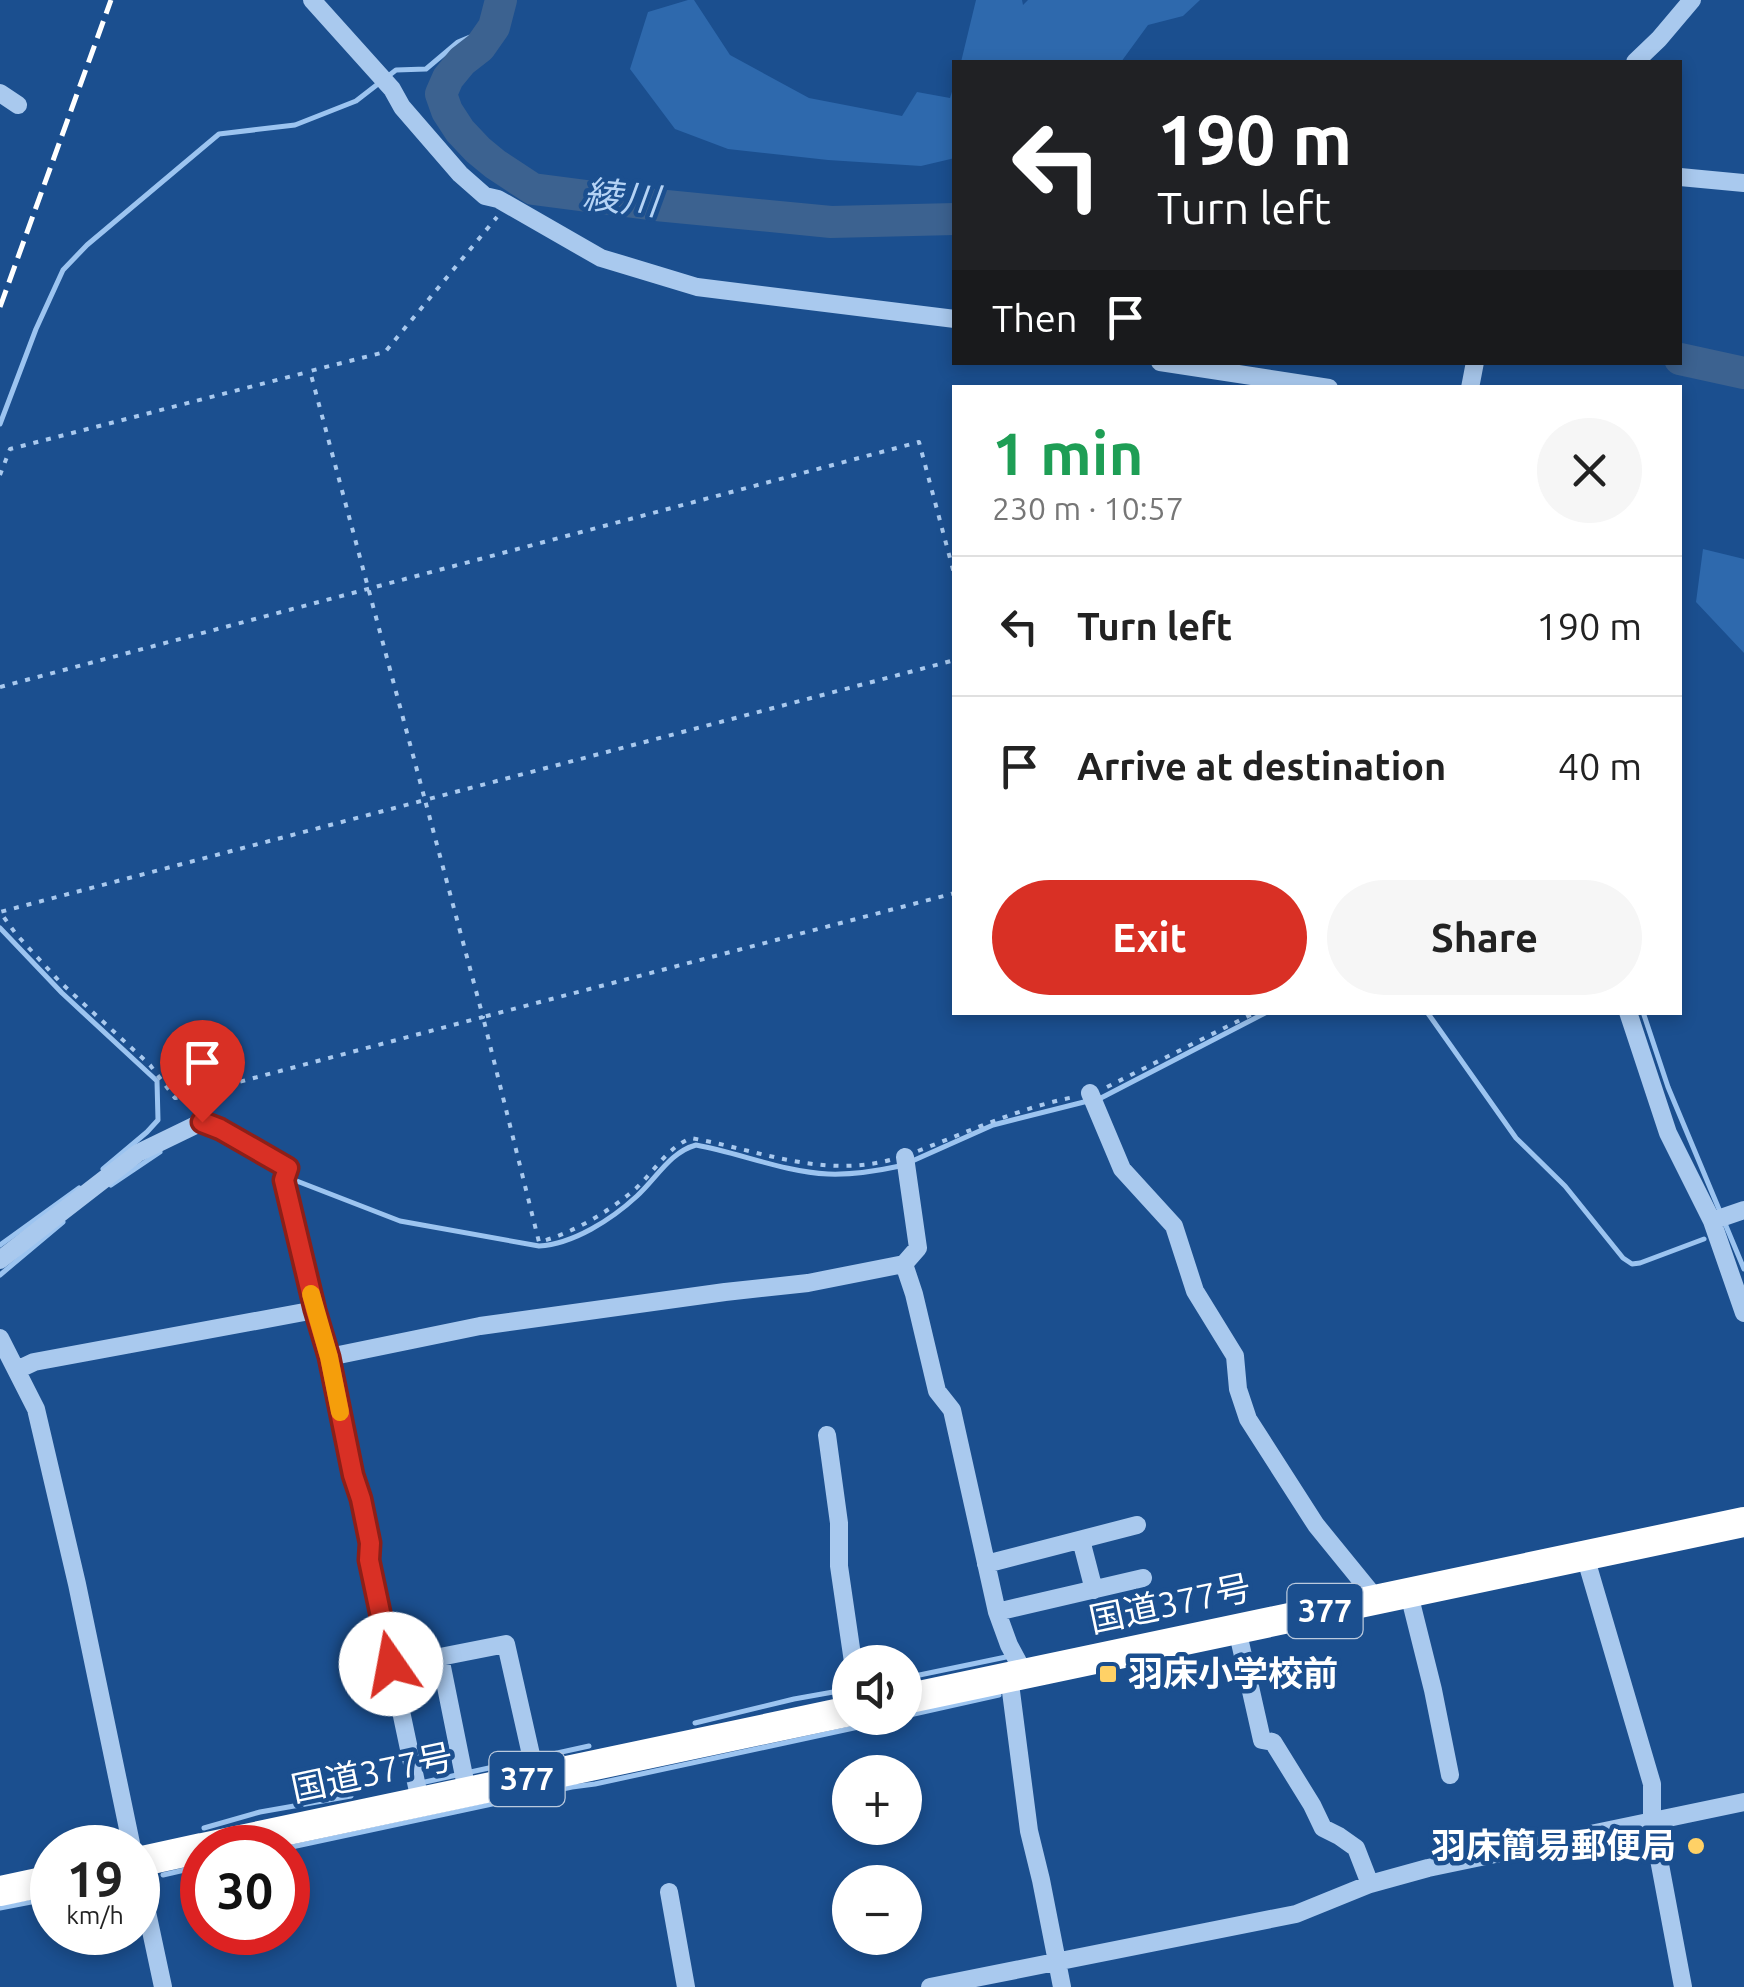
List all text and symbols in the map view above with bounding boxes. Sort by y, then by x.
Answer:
icon: left [992,100,1122,230]
text: 190 m [1157,100,1352,178]
water label: 綾川 [581,172,665,222]
text: Turn left [1157,182,1331,233]
icon: arrive [1098,290,1153,345]
text: Then [992,297,1078,339]
button: close [1537,418,1642,523]
text: 1 min [992,419,1144,486]
text: 230 m · 10:57 [992,490,1184,526]
icon: left [992,599,1047,654]
text: Turn left [1077,605,1232,647]
text: 190 m [1536,605,1642,647]
icon: arrive [992,739,1047,794]
text: Arrive at destination [1077,745,1446,787]
text: 40 m [1558,745,1642,787]
button: Exit [992,880,1307,995]
button: Share [1327,880,1642,995]
pin [160,1020,245,1123]
icon: arrive [175,1035,230,1090]
street label: 国道377号 [1085,1566,1254,1640]
road number: 377 [1288,1584,1362,1638]
position arrow [339,1612,443,1716]
map controls [832,1645,922,1955]
button: sound [832,1645,922,1735]
place label: 羽床小学校前 [1128,1653,1338,1693]
marker: 羽床小学校前 [1097,1663,1119,1685]
street label: 国道377号 [287,1735,456,1809]
road number: 377 [490,1752,564,1806]
button: + [832,1755,922,1845]
speed limit sign: 30 [180,1825,310,1955]
place label: 羽床簡易郵便局 [1431,1825,1676,1865]
marker: 羽床簡易郵便局 [1685,1835,1707,1857]
text: 19 [67,1850,123,1906]
button: − [832,1865,922,1955]
text: km/h [66,1901,124,1929]

